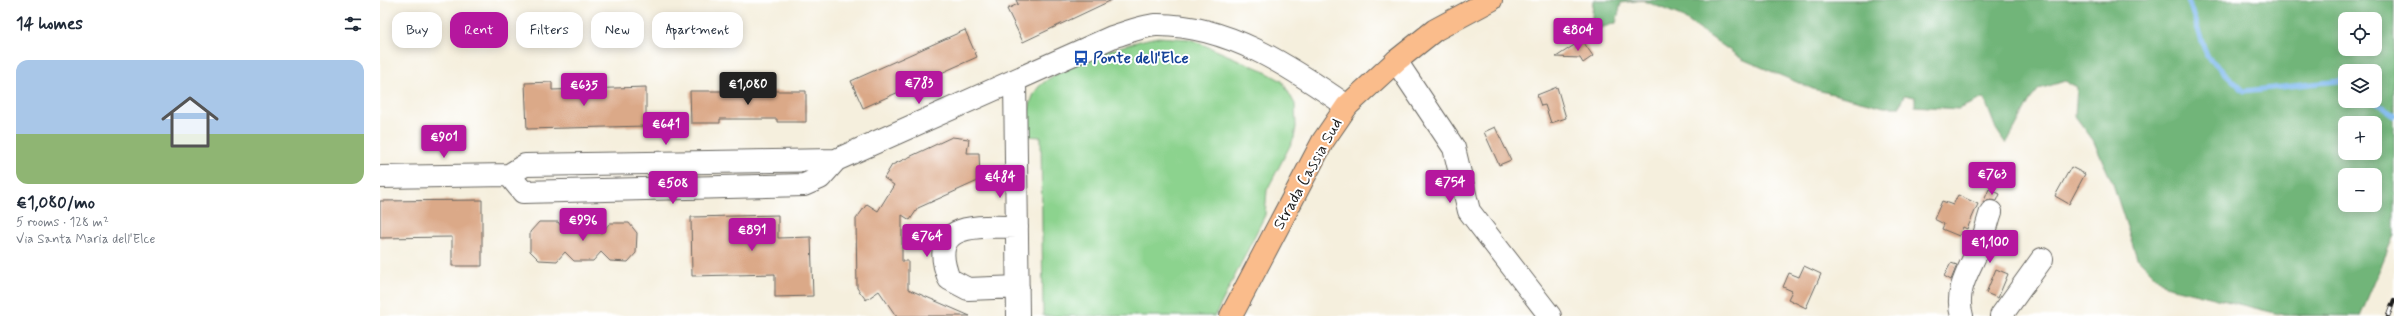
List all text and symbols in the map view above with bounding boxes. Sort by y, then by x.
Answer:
chip: Buy [392,12,442,48]
chip: Rent [450,12,508,48]
chip: Filters [516,12,583,48]
chip: New [591,12,644,48]
chip: Apartment [652,12,743,48]
map controls [2338,12,2382,212]
button: locate [2338,12,2382,56]
text: 14 homes [16,13,83,35]
icon: filters [342,13,364,35]
pin: €804 [1554,18,1602,52]
text: €804 [1563,22,1593,39]
place label: Ponte dell'Elce [1093,48,1189,69]
bus stop icon: Ponte dell'Elce [1072,49,1090,67]
button: layers [2338,64,2382,108]
pin: €783 [895,71,943,105]
pin: €1,080 [715,72,781,106]
pin: €635 [560,73,608,107]
text: €783 [905,75,933,92]
text: €1,080 [729,76,767,93]
text: €635 [570,77,598,94]
icon: home [154,86,226,158]
pin: €641 [642,112,690,146]
street label: Strada Cassia Sud [1269,115,1347,233]
text: €641 [652,116,680,133]
button: + [2338,116,2382,160]
pin: €901 [420,125,468,159]
text: €901 [430,129,458,146]
pin: €763 [1968,162,2016,196]
pin: €484 [976,165,1024,199]
text: €763 [1978,166,2006,183]
button: − [2338,168,2382,212]
text: €484 [985,169,1015,186]
pin: €754 [1426,170,1474,204]
pin: €508 [649,171,697,205]
text: €754 [1434,174,1466,191]
text: €508 [658,175,688,192]
text: €1,080/mo [16,192,95,214]
pin: €996 [559,208,607,242]
text: €996 [569,212,597,229]
text: 5 rooms · 128 m² [16,214,109,231]
pin: €891 [728,218,776,252]
text: €891 [738,222,766,239]
pin: €764 [903,224,951,258]
text: €764 [911,228,943,245]
pin: €1,100 [1957,230,2023,264]
text: Via Santa Maria dell'Elce [16,231,155,248]
text: €1,100 [1971,234,2009,251]

